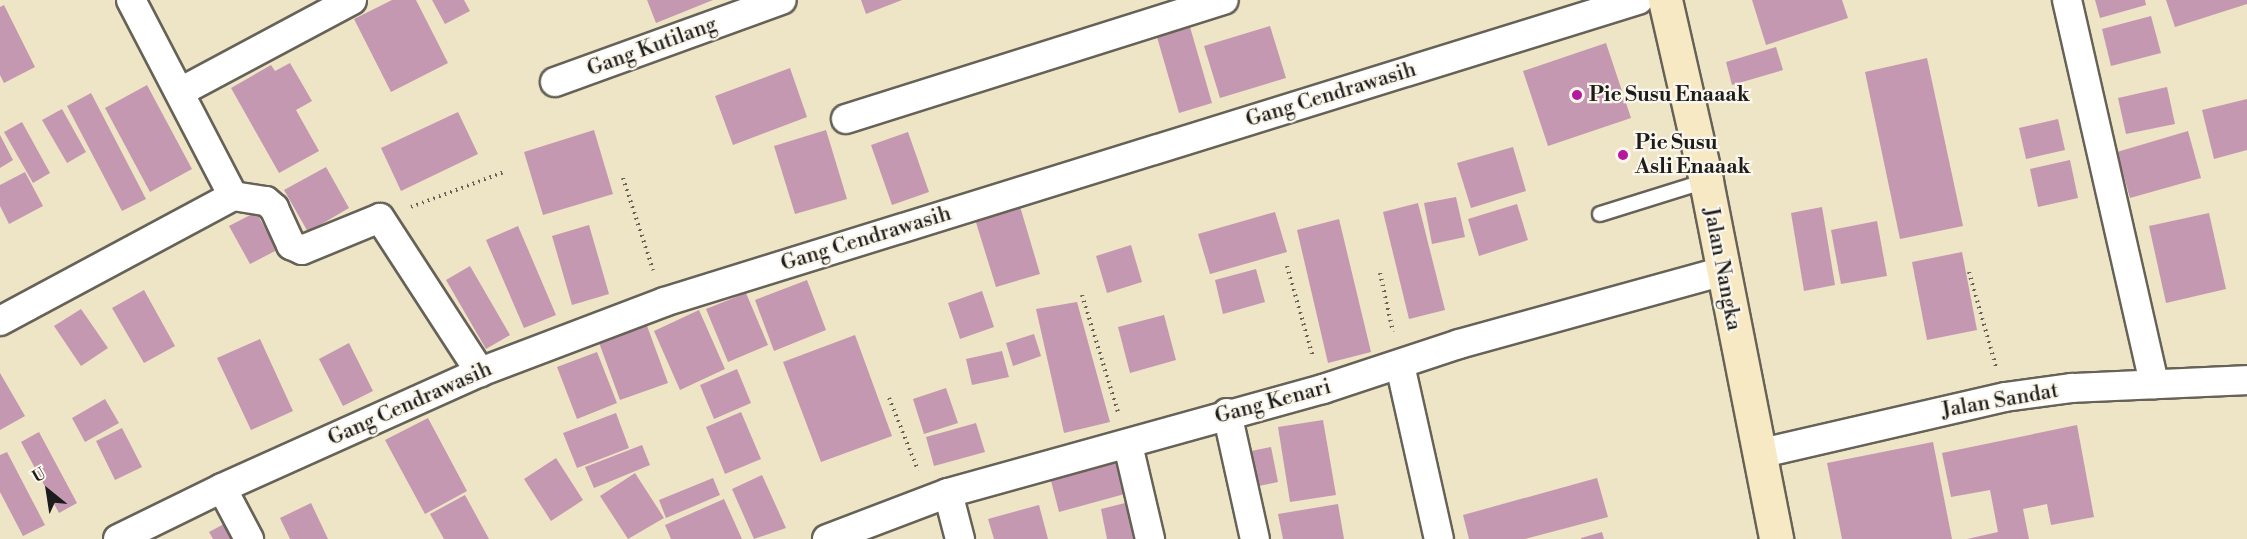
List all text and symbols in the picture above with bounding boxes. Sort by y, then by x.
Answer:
street label: Gang Kutilang [584,12,720,82]
street label: Gang Cendrawasih [1243,57,1419,133]
place label: Pie Susu Enaaak [1589,82,1750,108]
marker: Pie Susu Enaaak [1570,88,1584,102]
place label: Pie Susu Asli Enaaak [1635,130,1751,180]
marker: Pie Susu Asli Enaaak [1616,148,1630,162]
street label: Gang Cendrawasih [778,201,954,277]
street label: Jalan Nangka [1698,205,1746,333]
street label: Gang Cendrawasih [324,357,496,451]
street label: Gang Kenari [1212,374,1334,430]
street label: Jalan Sandat [1940,378,2060,424]
north arrow [18,461,78,521]
text: U [29,464,49,487]

